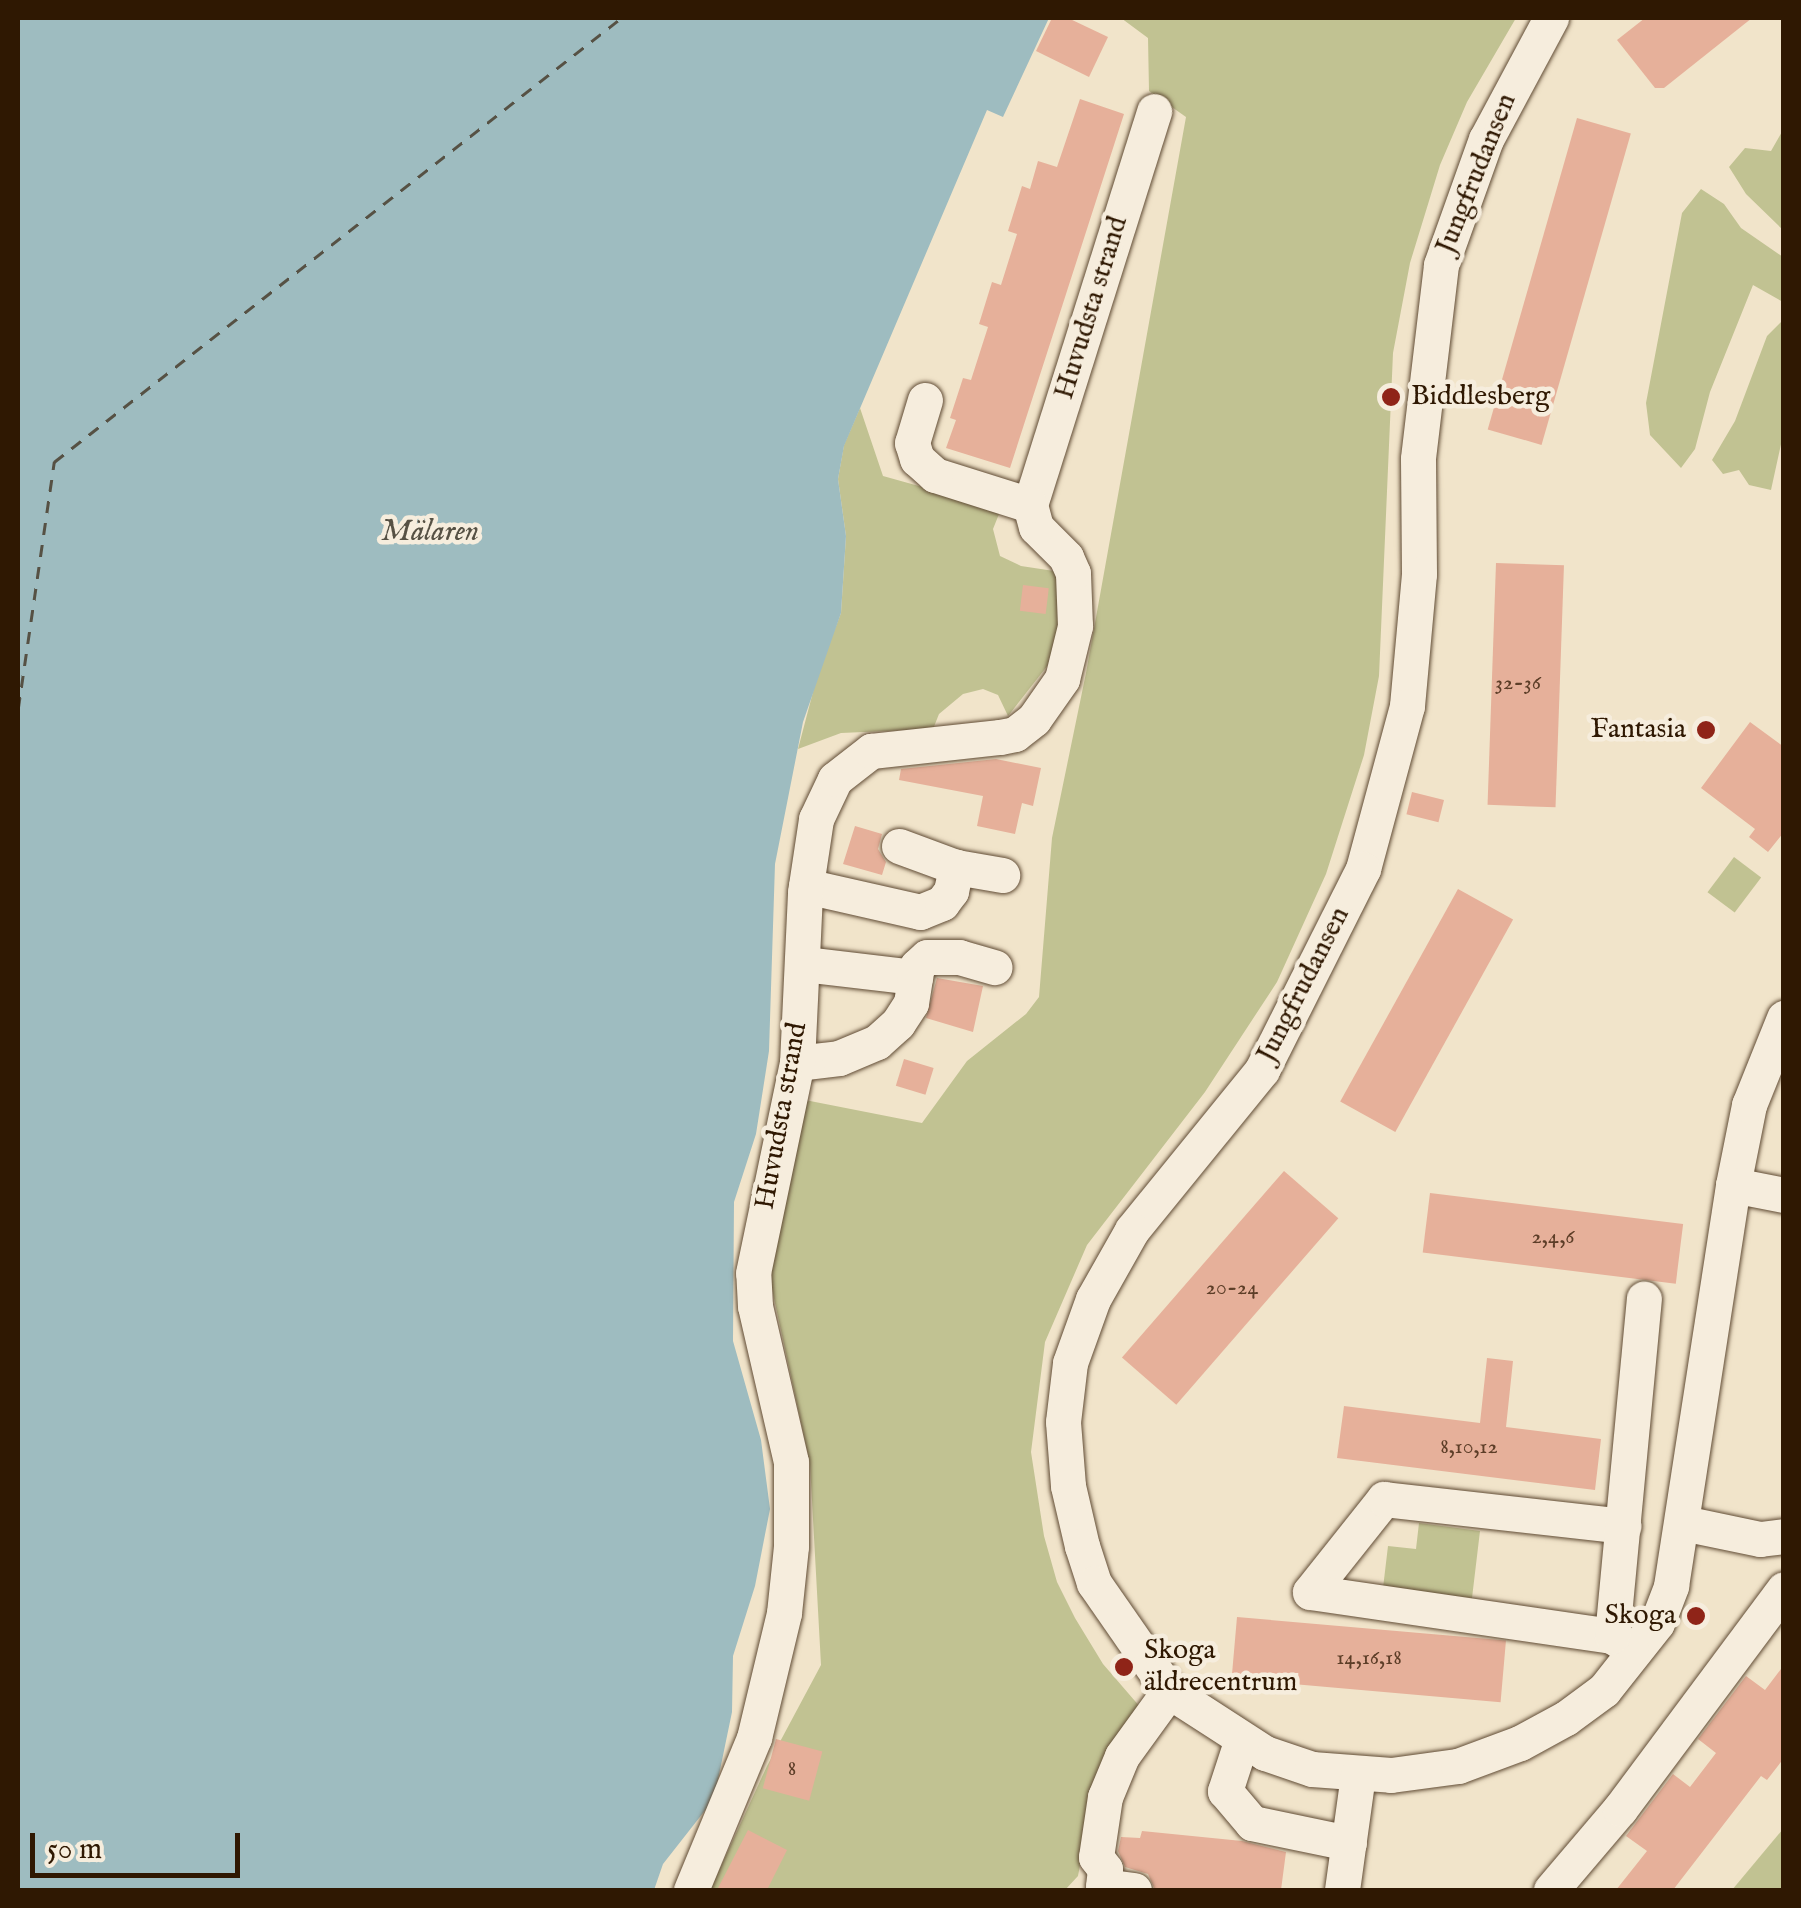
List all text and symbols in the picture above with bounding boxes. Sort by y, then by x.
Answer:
street label: Jungfrudansen [1430,89,1524,259]
street label: Huvudsta strand [1048,213,1136,403]
place label: Biddlesberg [1411,380,1550,414]
marker: Biddlesberg [1380,386,1402,408]
water label: Mälaren [381,514,479,550]
house number: 32-36 [1495,671,1541,697]
place label: Fantasia [1591,713,1686,747]
marker: Fantasia [1695,719,1717,741]
street label: Jungfrudansen [1250,902,1358,1068]
street label: Huvudsta strand [749,1020,815,1212]
house number: 2,4,6 [1531,1225,1575,1251]
house number: 20-24 [1206,1276,1258,1302]
house number: 8,10,12 [1440,1435,1498,1461]
place label: Skoga [1605,1599,1676,1633]
marker: Skoga [1685,1605,1707,1627]
place label: Skoga äldrecentrum [1144,1634,1297,1700]
house number: 14,16,18 [1336,1646,1402,1672]
marker: Skoga äldrecentrum [1113,1656,1135,1678]
house number: 8 [788,1757,796,1783]
scale bar [35,1813,245,1875]
text: 50 m [47,1831,102,1869]

